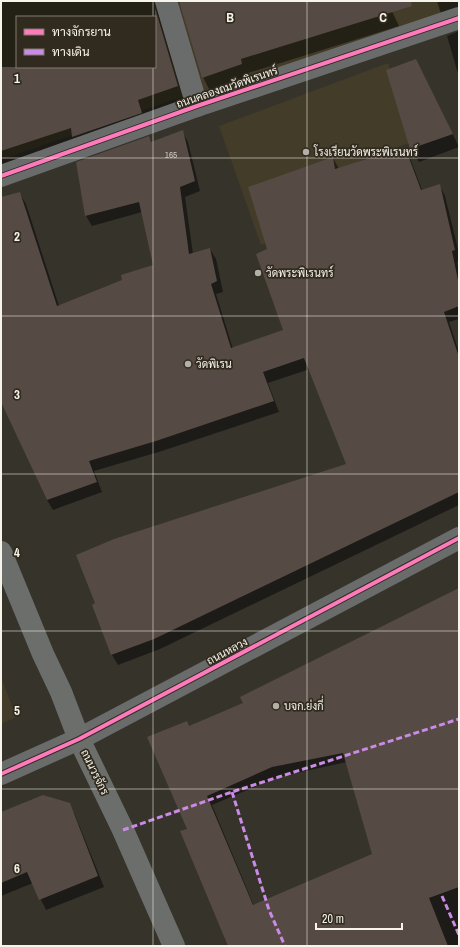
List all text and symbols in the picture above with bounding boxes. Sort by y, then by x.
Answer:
text: B [226,9,234,26]
text: C [379,9,387,26]
legend [16,16,156,68]
text: ทางจักรยาน [52,24,111,40]
text: ทางเดิน [52,44,90,60]
street label: ถนนคลองถมวัดพิเรนทร์ [174,62,280,111]
text: 1 [14,70,20,87]
place label: โรงเรียนวัดพระพิเรนทร์ [313,144,418,159]
marker: โรงเรียนวัดพระพิเรนทร์ [301,147,311,157]
house number: 165 [165,149,177,161]
text: 2 [14,228,20,245]
place label: วัดพระพิเรนทร์ [266,265,333,280]
marker: วัดพระพิเรนทร์ [253,268,263,278]
place label: วัดพิเรน [196,357,232,371]
marker: วัดพิเรน [183,359,193,369]
text: 3 [14,386,20,403]
text: 4 [14,544,20,561]
street label: ถนนหลวง [204,634,250,668]
place label: บจก.ย่งกี่ [284,695,324,713]
marker: บจก.ย่งกี่ [271,701,281,711]
text: 5 [14,702,20,719]
street label: ถนนวรจักร [78,747,112,797]
text: 6 [14,860,20,877]
scale bar [316,905,402,931]
text: 20 m [322,911,344,927]

